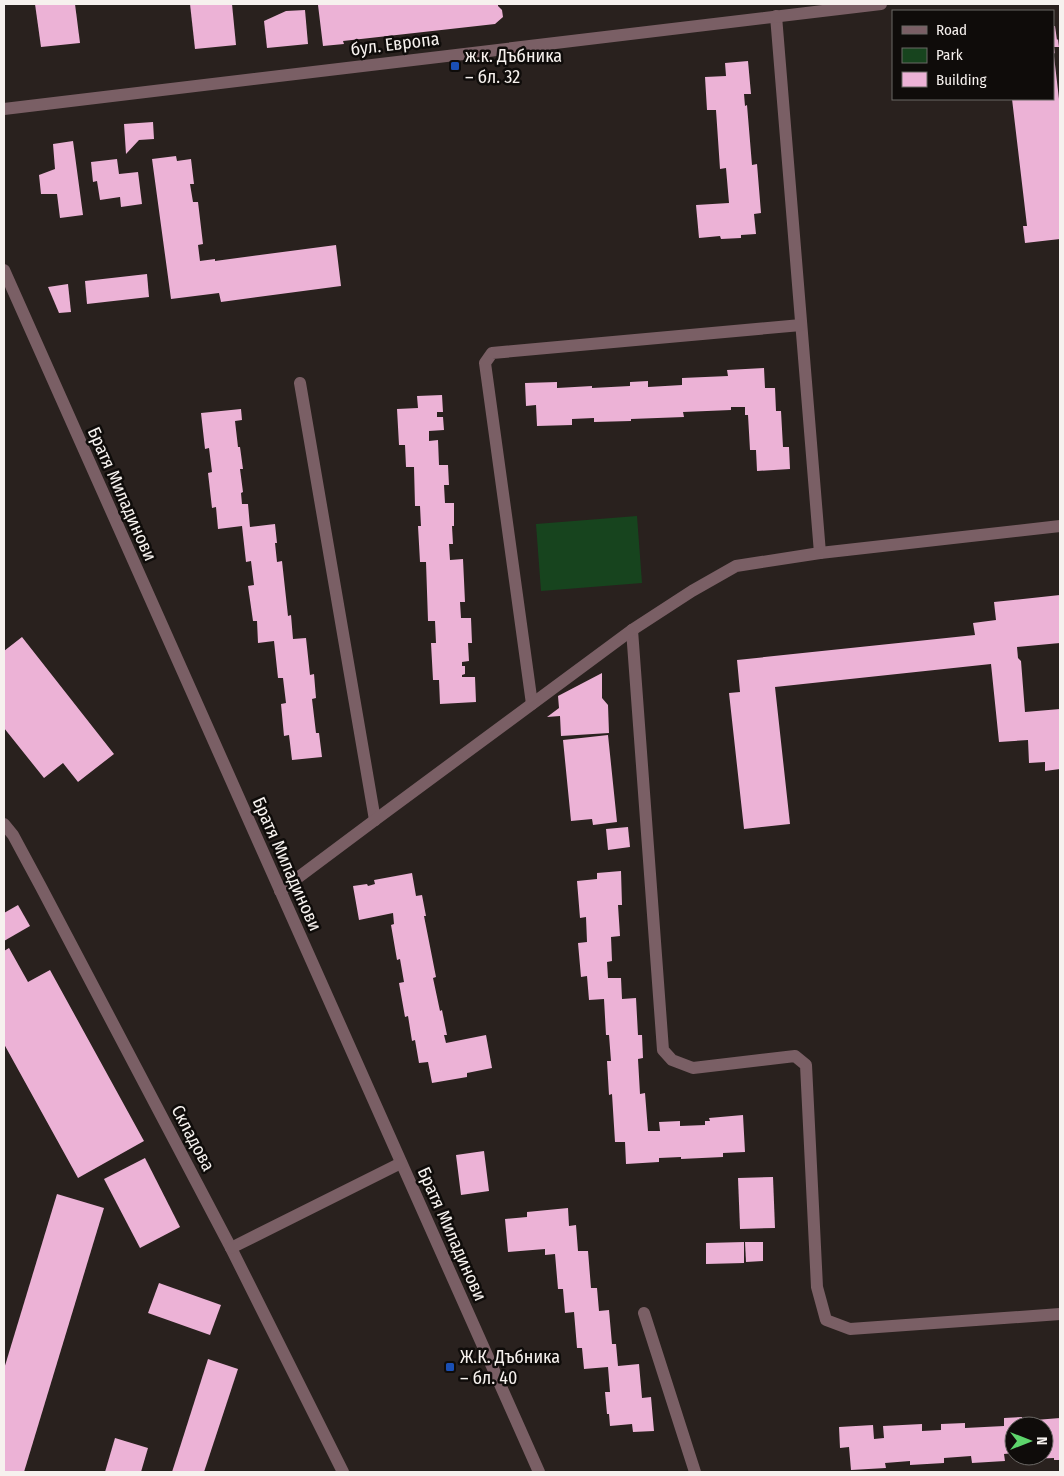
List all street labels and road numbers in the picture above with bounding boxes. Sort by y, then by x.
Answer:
street label: бул. Европа [349,28,441,60]
street label: Братя Миладинови [83,424,161,564]
street label: Братя Миладинови [248,794,326,934]
street label: Складова [166,1101,220,1175]
street label: Братя Миладинови [413,1164,491,1304]

